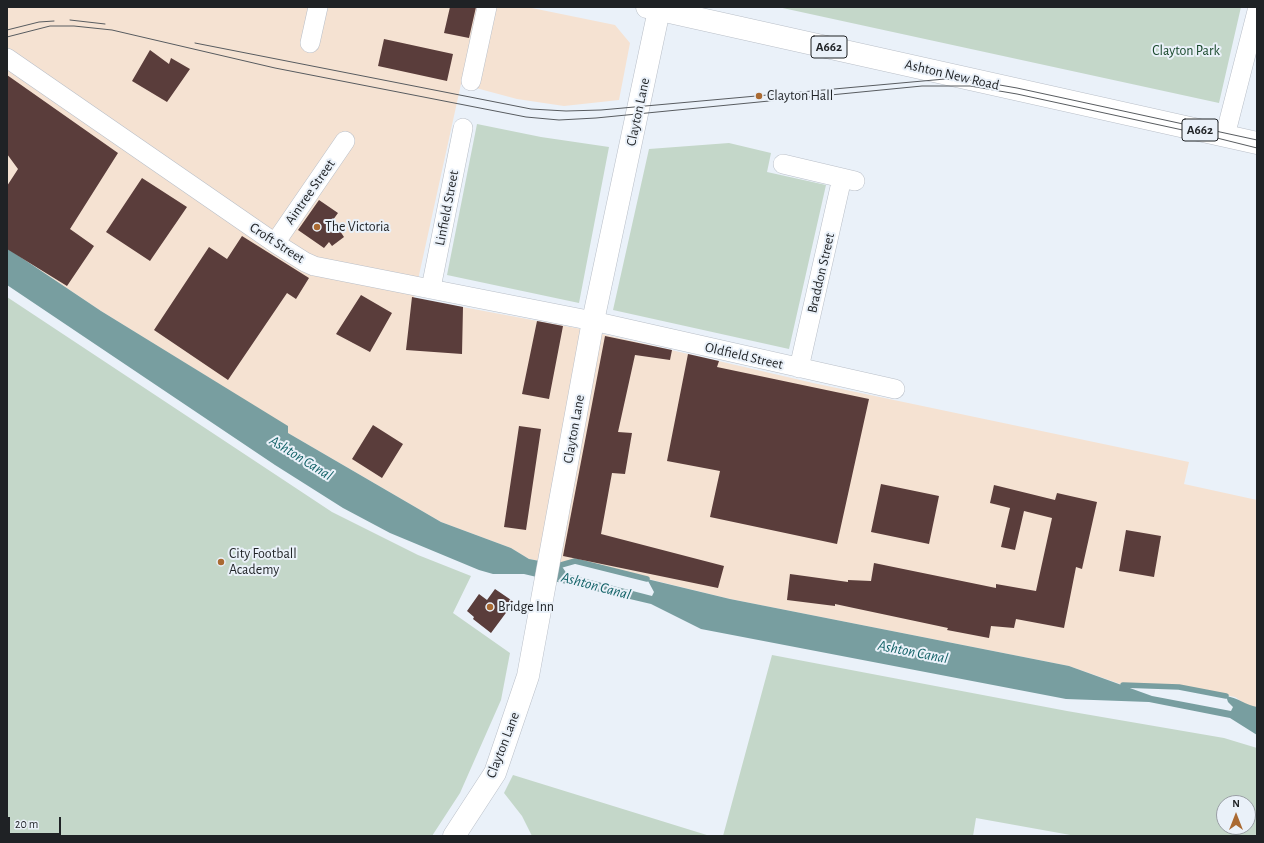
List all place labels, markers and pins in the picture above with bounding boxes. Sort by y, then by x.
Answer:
place label: Clayton Hall [767,88,833,104]
marker: Clayton Hall [754,91,764,101]
place label: The Victoria [325,219,390,235]
marker: The Victoria [312,222,322,232]
place label: City Football Academy [229,546,297,578]
marker: City Football Academy [216,557,226,567]
place label: Bridge Inn [498,599,554,615]
marker: Bridge Inn [485,602,495,612]

